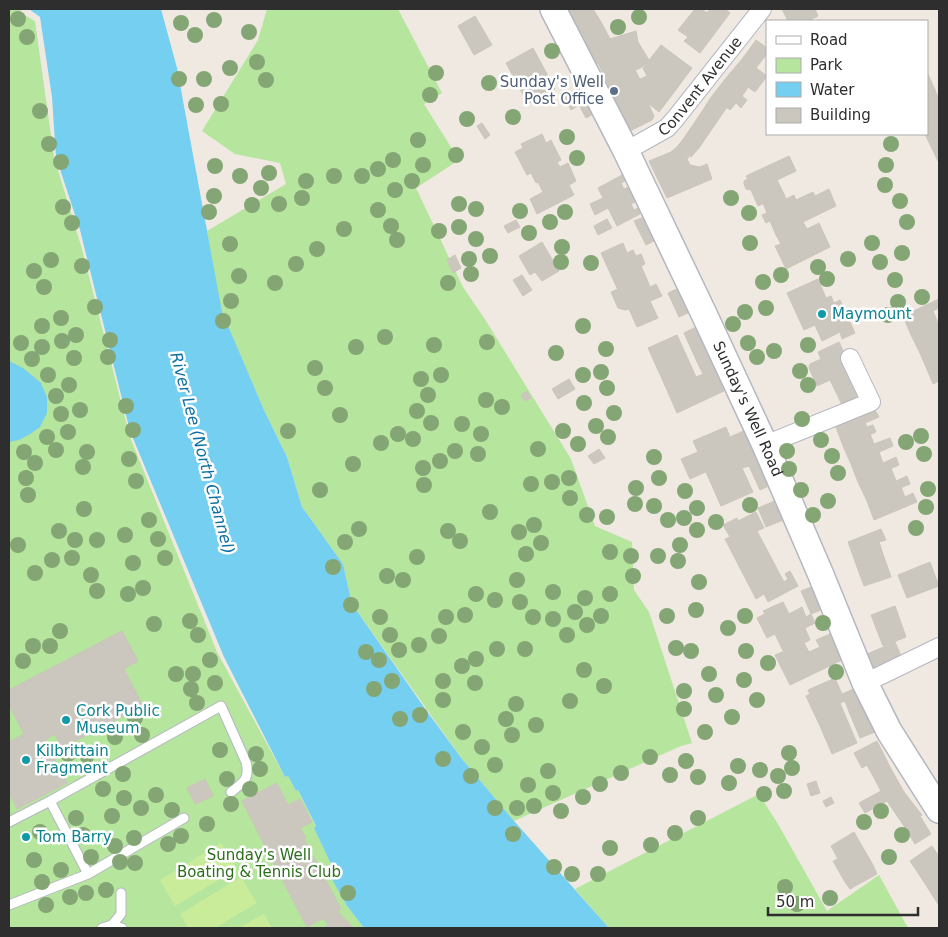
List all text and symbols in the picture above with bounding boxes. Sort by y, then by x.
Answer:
legend [766,20,928,135]
text: Road [810,31,848,49]
street label: Convent Avenue [655,33,746,140]
text: Park [810,56,843,74]
place label: Sunday's Well Post Office [500,73,604,108]
text: Water [810,81,855,99]
marker: Sunday's Well Post Office [608,85,620,97]
text: Building [810,106,871,124]
place label: Maymount [832,305,912,323]
marker: Maymount [816,308,828,320]
street label: Sunday's Well Road [709,338,787,479]
water label: River Lee (North Channel) [166,350,239,556]
place label: Cork Public Museum [76,702,160,737]
marker: Cork Public Museum [60,714,72,726]
place label: Kilbrittain Fragment [36,742,109,777]
marker: Kilbrittain Fragment [20,754,32,766]
place label: Tom Barry [35,828,112,846]
marker: Tom Barry [20,831,32,843]
park label: Sunday's Well Boating & Tennis Club [177,846,341,881]
scale bar [768,884,918,916]
text: 50 m [776,893,814,911]

